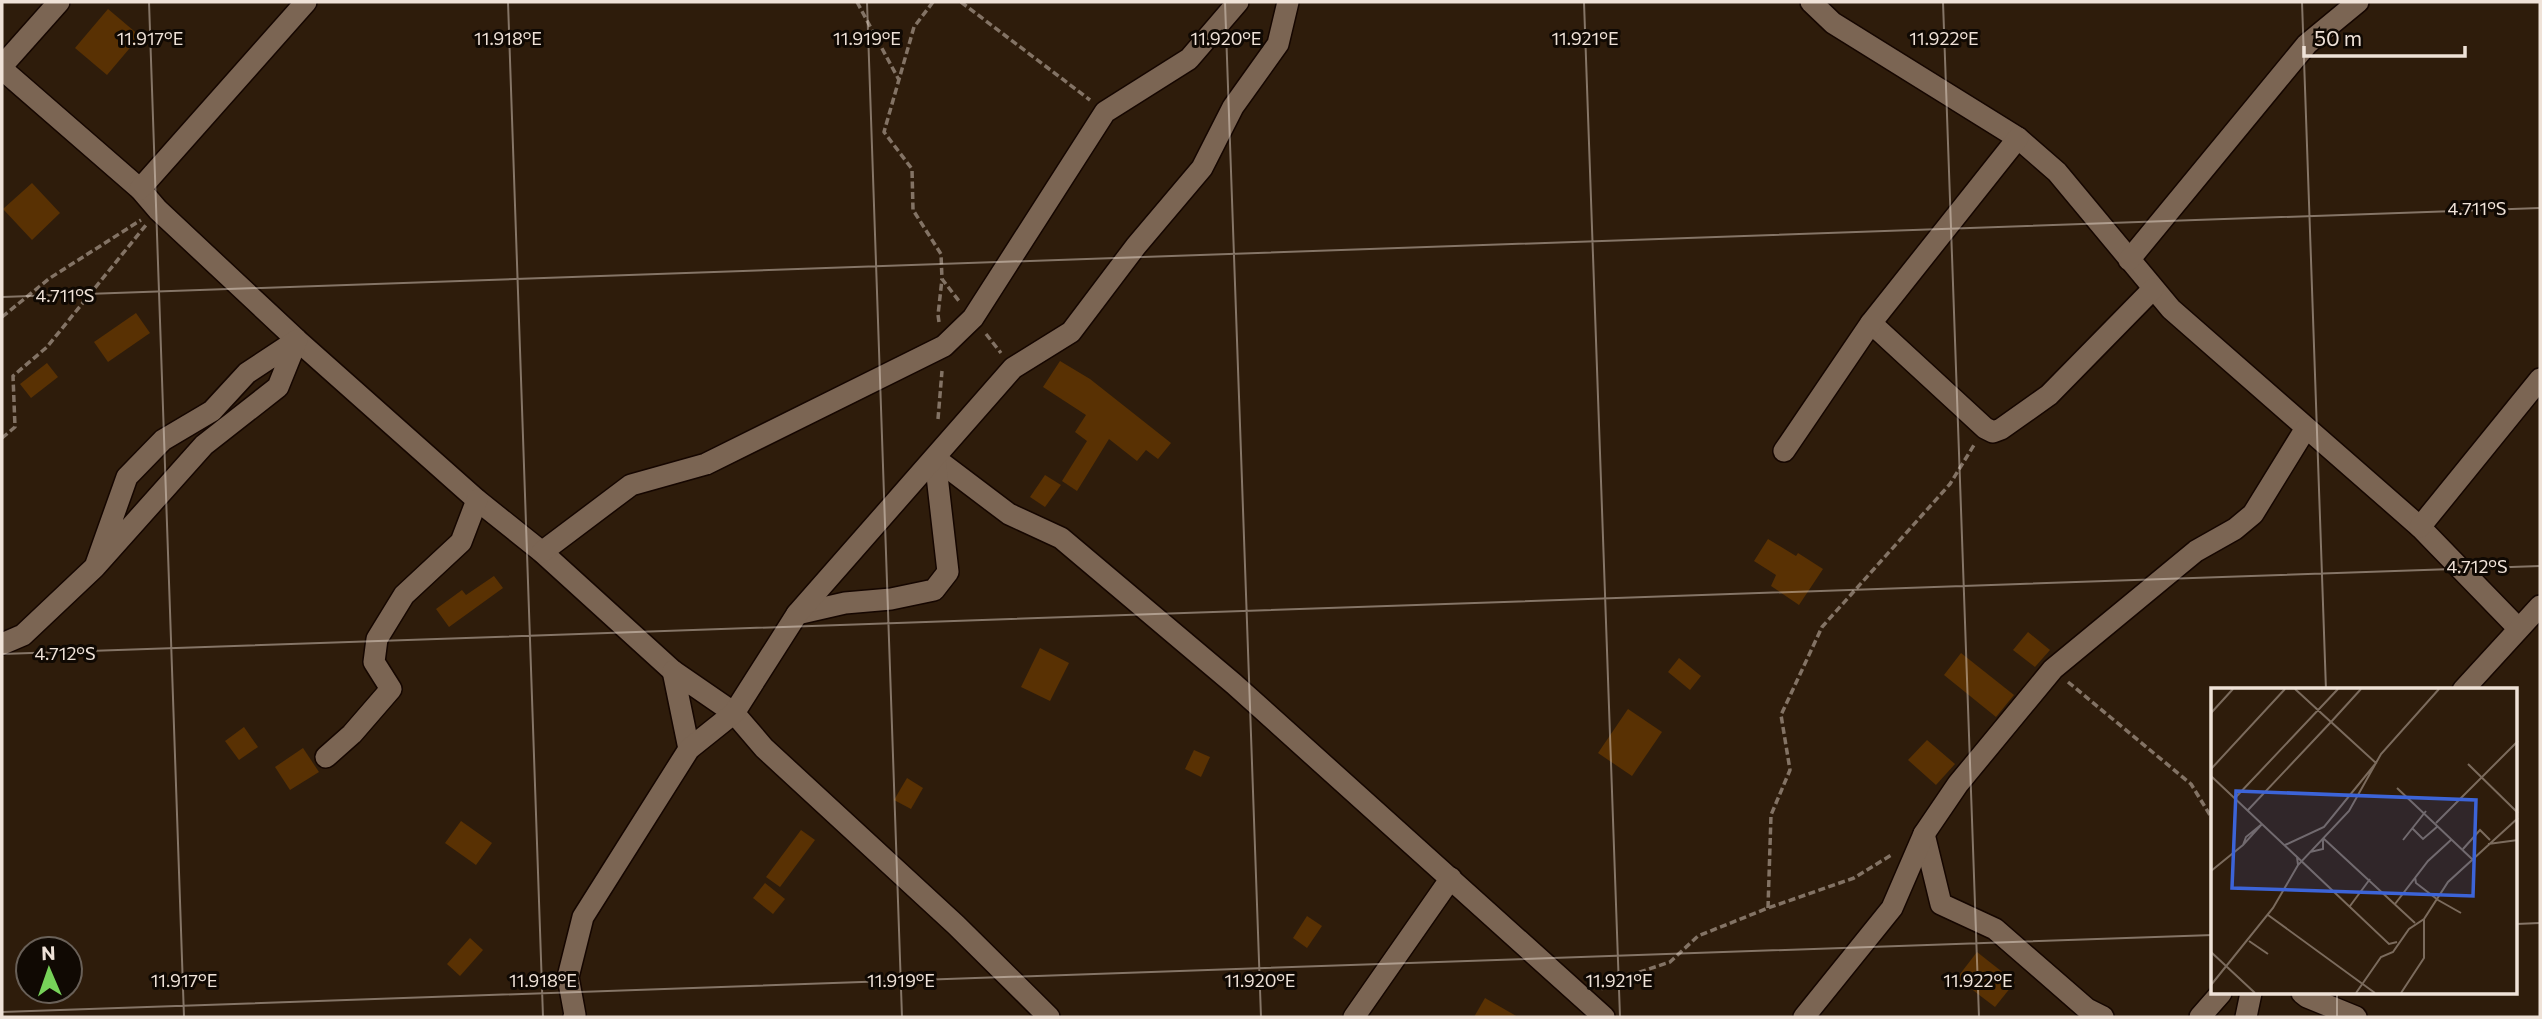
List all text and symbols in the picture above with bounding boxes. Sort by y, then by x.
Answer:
scale bar [2304,14,2465,58]
text: 50 m [2314,25,2362,50]
text: 11.917°E [117,27,183,49]
text: 11.918°E [474,27,542,49]
text: 11.919°E [833,27,901,49]
text: 11.920°E [1191,27,1262,49]
text: 11.921°E [1551,27,1619,49]
text: 11.922°E [1909,27,1979,49]
text: 4.711°S [2448,197,2506,219]
text: 4.711°S [36,284,94,306]
text: 4.712°S [2446,555,2508,577]
text: 4.712°S [34,642,96,664]
inset map [2211,688,2518,995]
north arrow [14,935,84,1005]
text: N [41,941,56,964]
text: 11.917°E [151,969,217,991]
text: 11.918°E [509,969,577,991]
text: 11.919°E [867,969,935,991]
text: 11.920°E [1225,969,1296,991]
text: 11.921°E [1585,969,1653,991]
text: 11.922°E [1943,969,2013,991]

